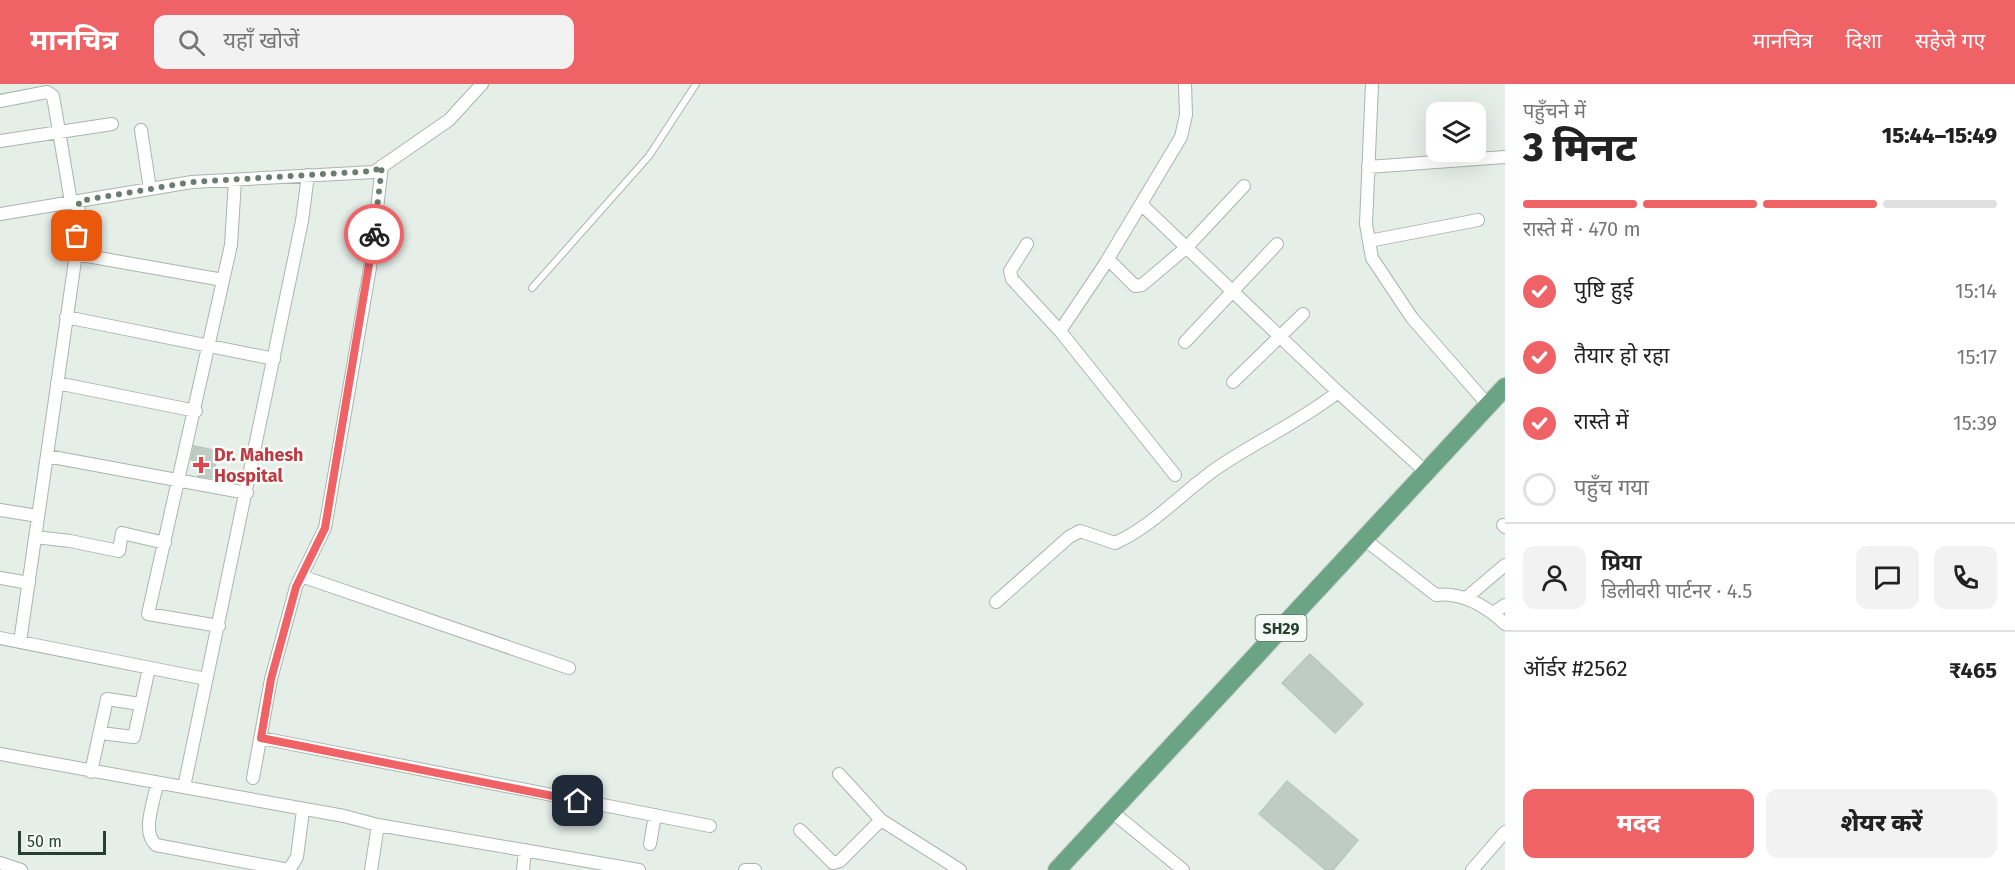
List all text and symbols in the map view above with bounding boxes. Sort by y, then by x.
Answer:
search box [154,15,574,69]
text: मानचित्र [30,24,118,57]
icon: search [175,26,208,59]
text: यहाँ खोजें [223,27,299,54]
text: मानचित्र [1753,28,1813,54]
text: दिशा [1846,28,1882,54]
text: सहेजे गए [1915,28,1985,54]
text: पहुँचने में [1523,99,1586,123]
map controls [1426,102,1486,162]
button: layers [1426,102,1486,162]
text: 15:44–15:49 [1882,122,1997,149]
text: 3 मिनट [1523,125,1636,171]
courier [344,204,404,264]
pin [51,210,102,261]
text: रास्ते में · 470 m [1523,217,1641,241]
icon: bike [358,218,391,251]
icon: bag [60,219,93,252]
icon: check [1523,275,1556,308]
text: पुष्टि हुई [1574,276,1633,303]
text: 15:14 [1955,279,1997,303]
icon: check [1523,341,1556,374]
text: तैयार हो रहा [1574,342,1669,369]
text: 15:17 [1957,345,1997,369]
icon: check [1523,407,1556,440]
text: रास्ते में [1574,408,1629,435]
text: 15:39 [1953,411,1997,435]
place label: Dr. Mahesh Hospital [214,444,304,487]
marker: Dr. Mahesh Hospital [192,456,210,474]
text: पहुँच गया [1574,474,1649,501]
button: person [1523,546,1586,609]
button: chat [1856,546,1919,609]
button: phone [1934,546,1997,609]
text: प्रिया [1601,549,1641,576]
text: डिलीवरी पार्टनर · 4.5 [1601,579,1752,603]
road number: SH29 [1256,615,1306,641]
text: ऑर्डर #2562 [1523,655,1628,682]
text: ₹465 [1949,657,1997,684]
pin [552,775,603,826]
icon: home [561,784,594,817]
button: मदद [1523,789,1754,858]
button: शेयर करें [1766,789,1997,858]
scale bar [18,828,106,856]
text: 50 m [27,832,62,851]

